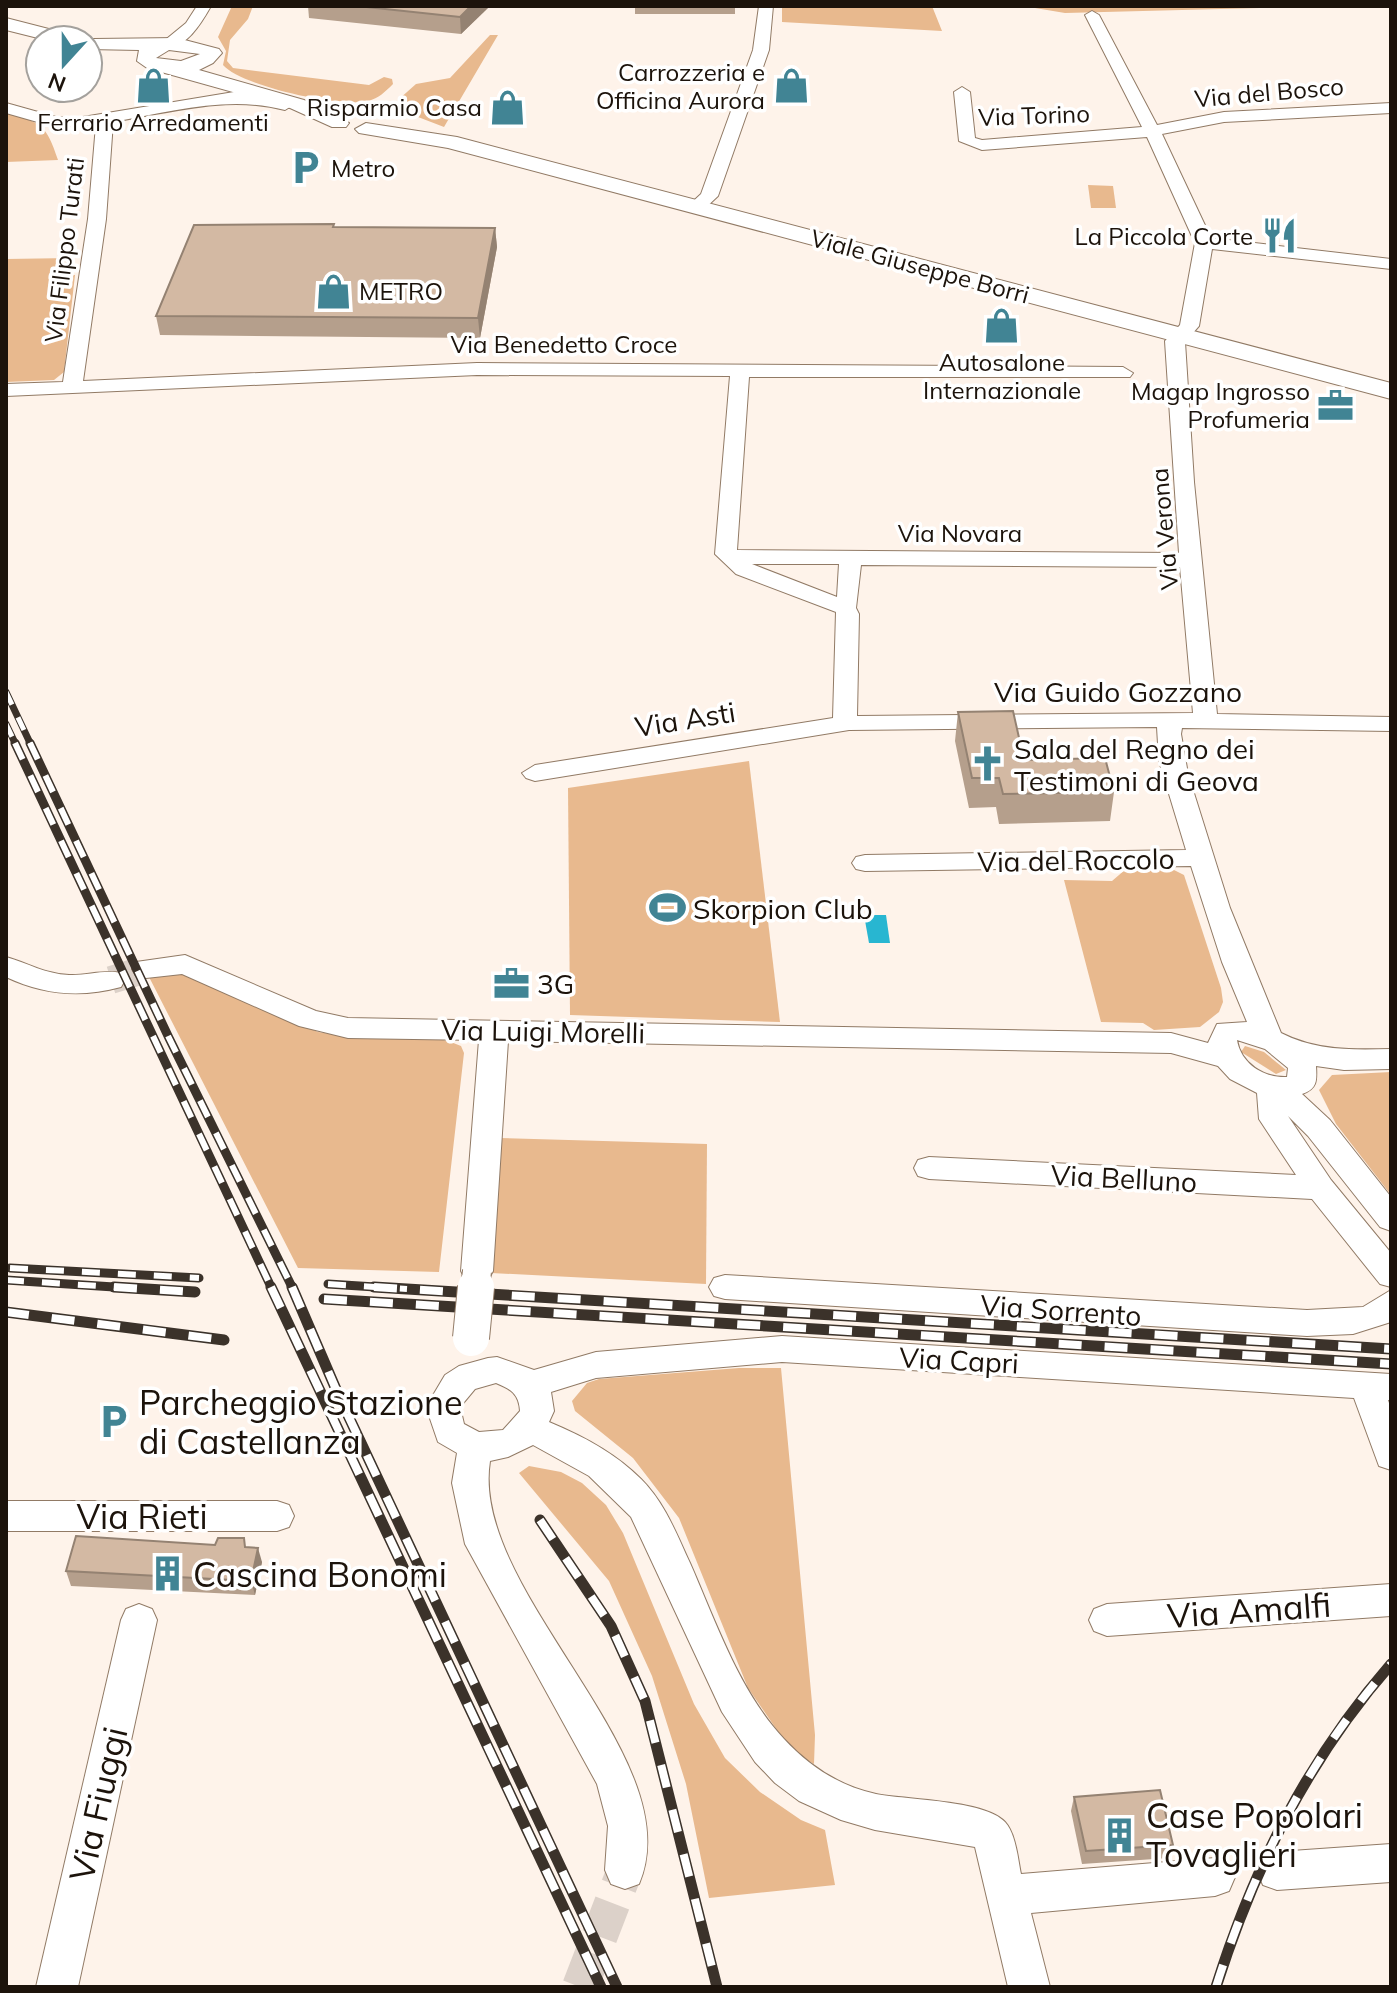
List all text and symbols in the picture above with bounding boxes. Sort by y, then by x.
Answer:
north arrow [24,24,104,104]
place label: Carrozzeria e Officina Aurora [596,57,765,115]
shop icon: Ferrario Arredamenti [134,66,172,104]
text: N [44,67,70,99]
shop icon: Carrozzeria e Officina Aurora [772,67,810,105]
street label: Via del Bosco [1193,71,1345,113]
shop icon: Risparmio Casa [489,88,527,126]
place label: Risparmio Casa [307,92,482,122]
street label: Via Torino [978,98,1090,132]
place label: Ferrario Arredamenti [37,107,269,137]
parking icon: Metro [286,149,324,187]
place label: Metro [331,153,395,183]
street label: Via Filippo Turati [38,156,90,344]
restaurant icon: La Piccola Corte [1260,217,1298,255]
place label: La Piccola Corte [1075,221,1253,251]
street label: Viale Giuseppe Borri [807,222,1033,310]
shop icon: METRO [314,272,352,310]
place label: METRO [359,276,443,306]
shop icon: Autosalone Internazionale [983,306,1021,344]
street label: Via Benedetto Croce [451,329,677,359]
place label: Autosalone Internazionale [923,347,1081,405]
place label: Magap Ingrosso Profumeria [1131,376,1310,434]
office icon: Magap Ingrosso Profumeria [1317,386,1355,424]
street label: Via Verona [1144,467,1184,591]
street label: Via Novara [898,518,1022,548]
street label: Via Guido Gozzano [994,674,1242,709]
street label: Via Asti [632,694,738,744]
place label: Sala del Regno dei Testimoni di Geova [1014,731,1259,798]
church icon: Sala del Regno dei Testimoni di Geova [969,745,1007,783]
street label: Via del Roccolo [977,841,1175,879]
sports icon: Skorpion Club [648,889,686,927]
place label: Skorpion Club [693,891,873,926]
office icon: 3G [492,964,530,1002]
place label: 3G [537,966,574,1001]
street label: Via Luigi Morelli [441,1012,645,1050]
street label: Via Belluno [1050,1157,1198,1199]
street label: Via Sorrento [979,1287,1143,1333]
street label: Via Capri [898,1339,1020,1381]
place label: Parcheggio Stazione di Castellanza [139,1381,462,1463]
parking icon: Parcheggio Stazione di Castellanza [94,1403,132,1441]
street label: Via Rieti [76,1495,208,1538]
place label: Cascina Bonomi [193,1553,447,1596]
building icon: Cascina Bonomi [148,1555,186,1593]
street label: Via Amalfi [1166,1583,1332,1637]
street label: Via Fiuggi [59,1723,137,1885]
place label: Case Popolari Tovaglieri [1146,1794,1363,1876]
building icon: Case Popolari Tovaglieri [1101,1816,1139,1854]

